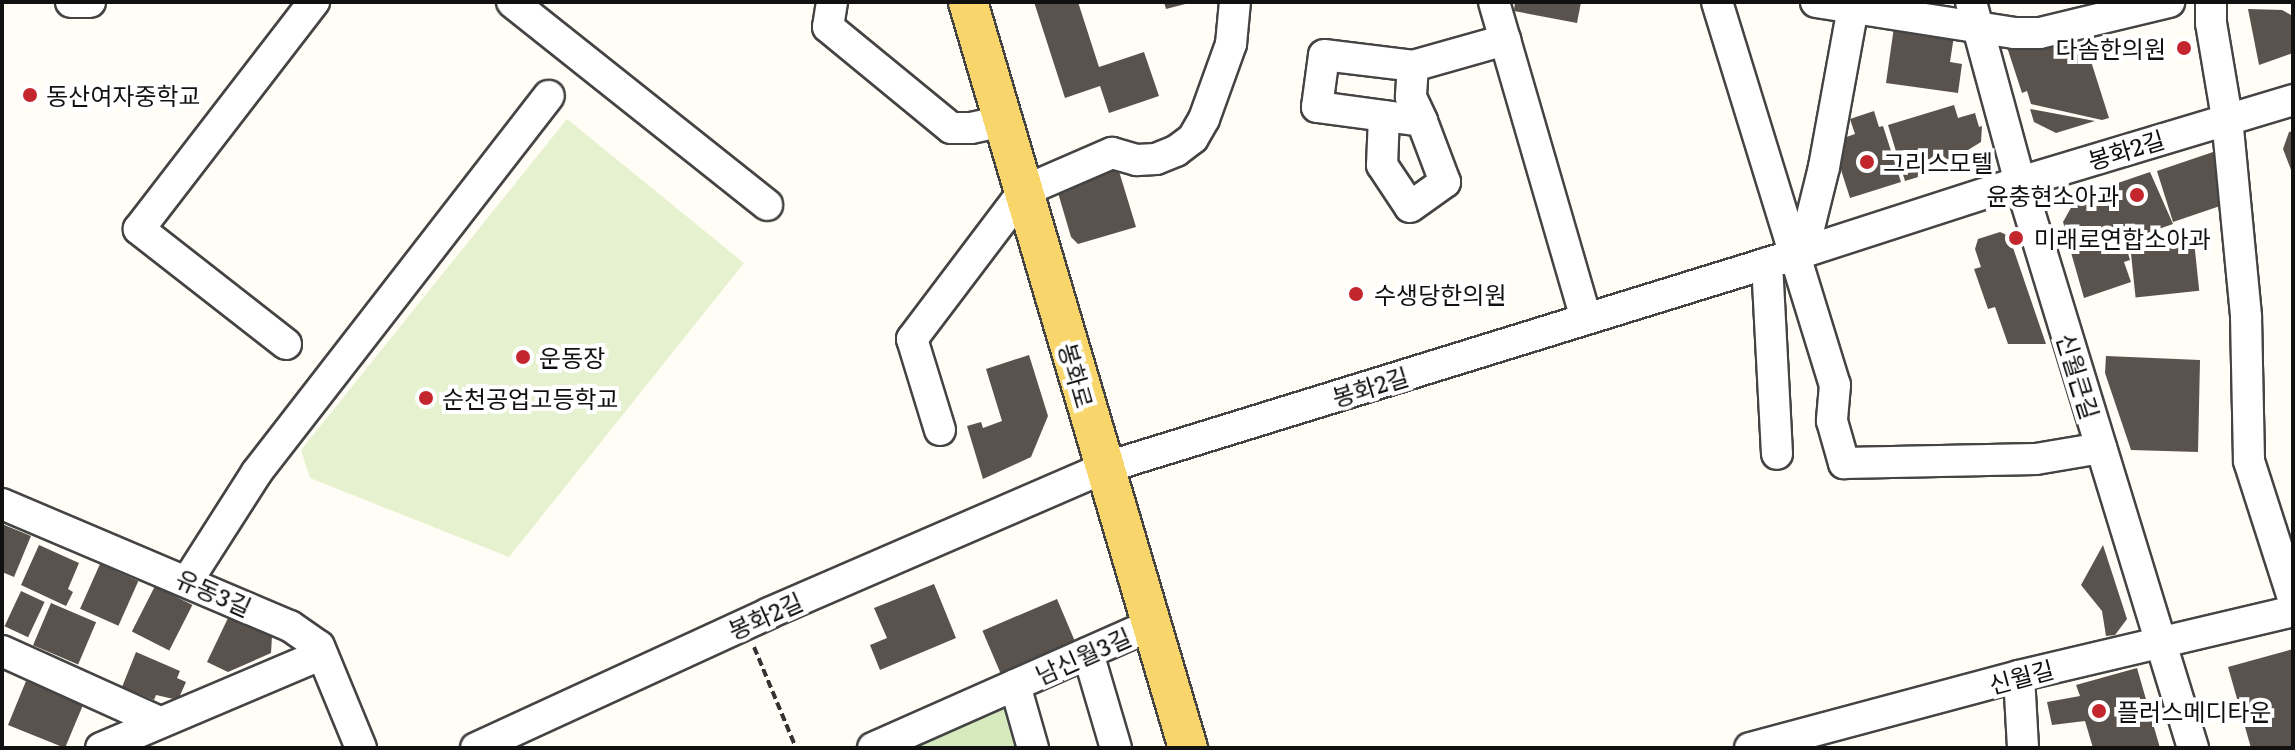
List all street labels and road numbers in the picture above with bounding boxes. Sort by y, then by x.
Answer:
street label: 봉화2길 [2084,124,2168,174]
street label: 신월큰길 [2052,330,2106,422]
street label: 봉화로 [1054,339,1100,411]
street label: 봉화2길 [1328,361,1412,411]
street label: 유동3길 [172,563,256,621]
street label: 봉화2길 [723,586,807,644]
street label: 남신월3길 [1031,621,1135,689]
street label: 신월길 [1985,654,2057,698]

